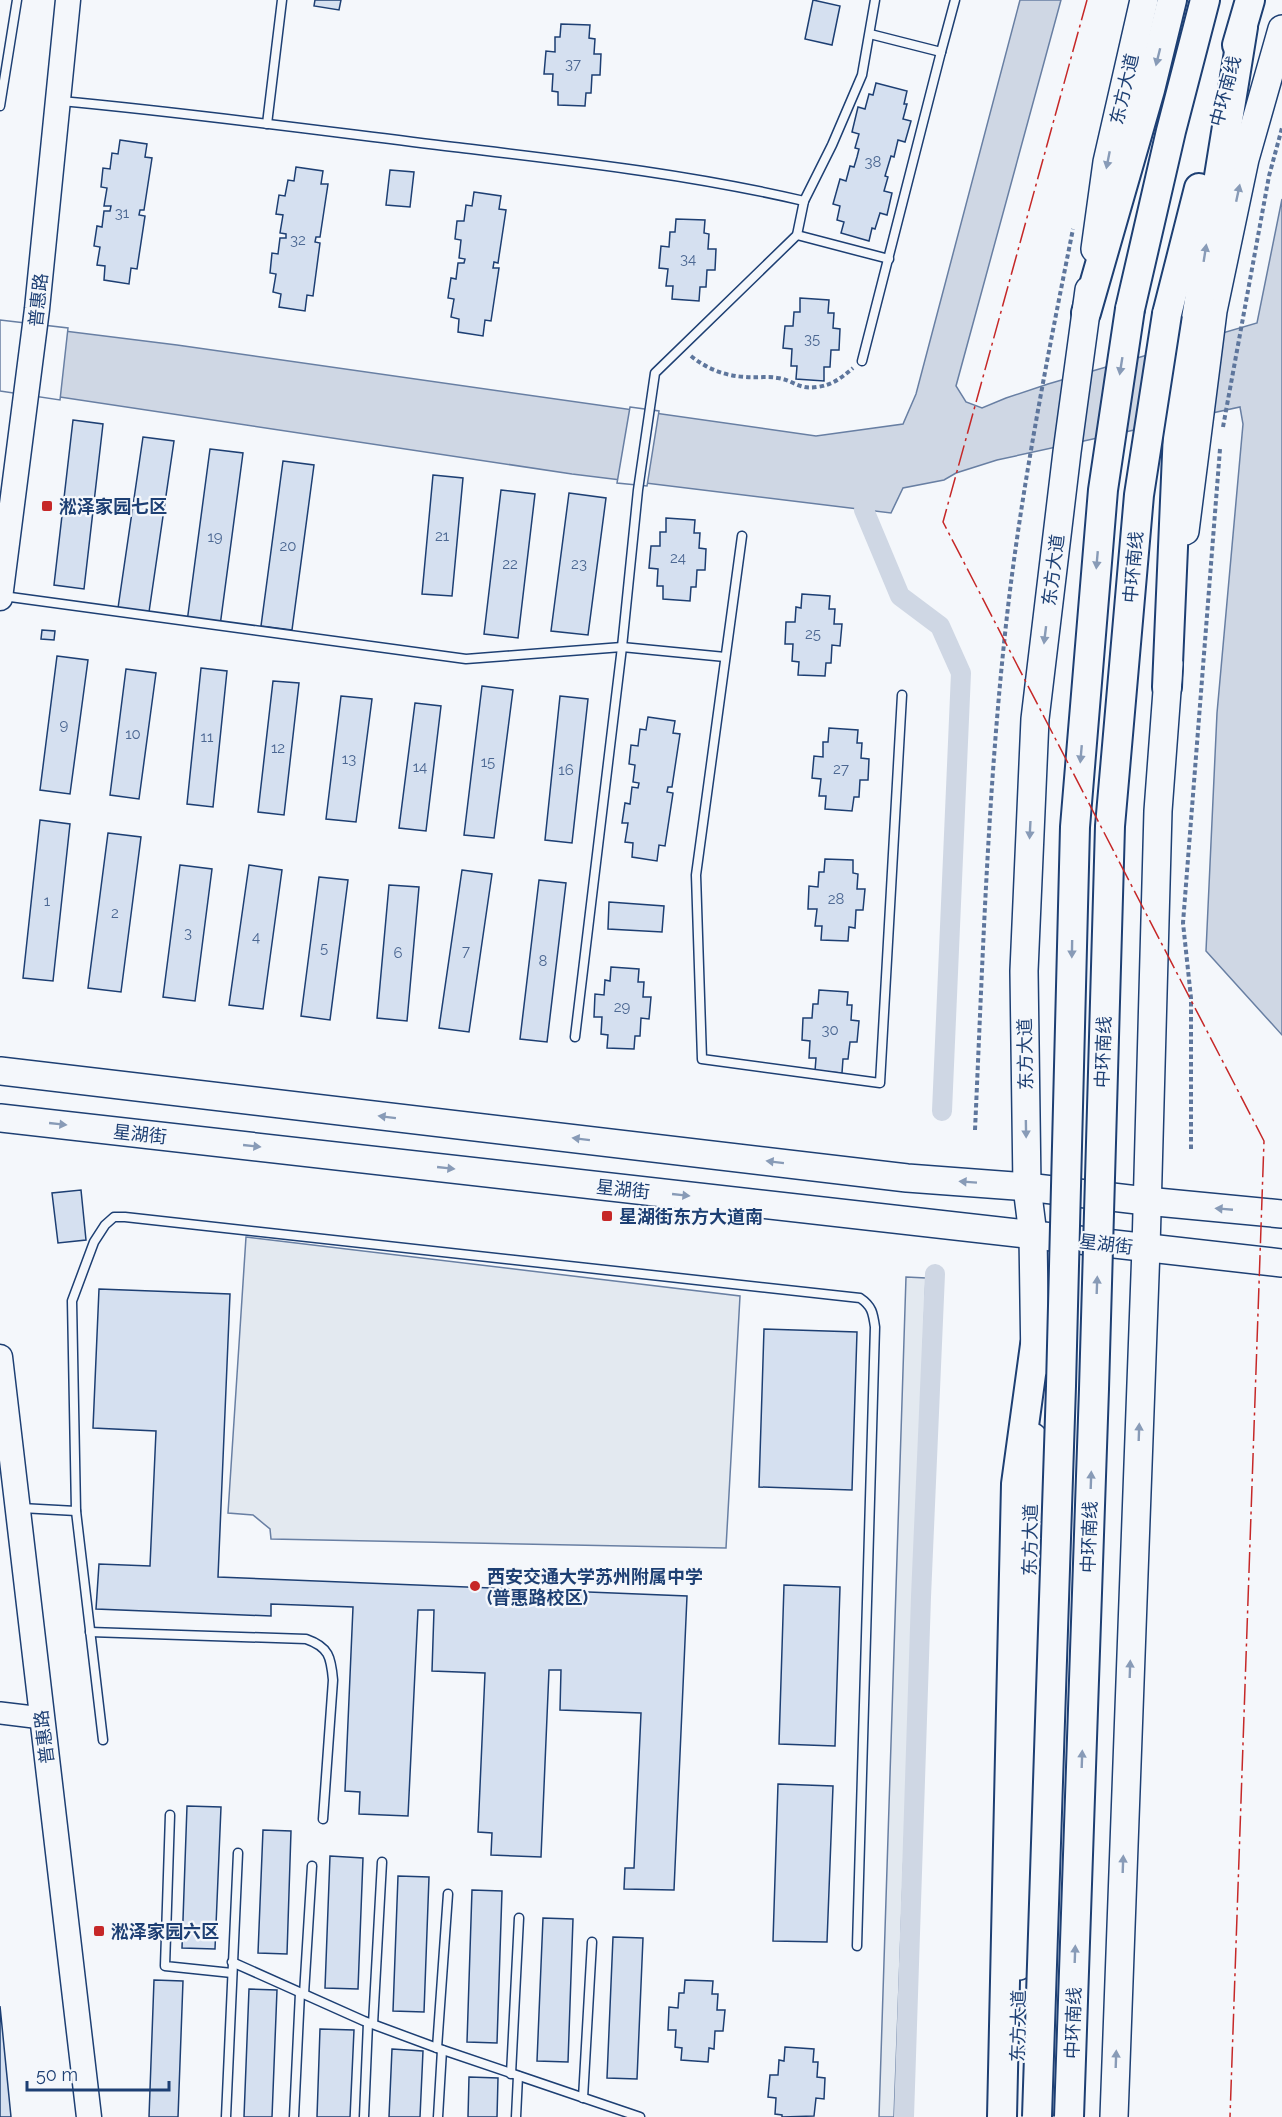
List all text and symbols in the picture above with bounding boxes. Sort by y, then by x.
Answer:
one-way arrow [1153,48,1163,66]
street label: 东方大道 [1106,52,1142,126]
street label: 中环南线 [1206,54,1244,128]
house number: 37 [565,55,581,73]
one-way arrow [1103,150,1112,169]
house number: 38 [865,153,882,171]
one-way arrow [1234,183,1243,202]
house number: 31 [115,204,130,222]
house number: 32 [290,231,306,249]
one-way arrow [1201,243,1210,262]
house number: 34 [680,250,696,268]
street label: 普惠路 [25,272,51,328]
house number: 35 [804,330,820,348]
one-way arrow [1117,357,1126,376]
place label: 淞泽家园七区 [59,496,167,517]
marker: 淞泽家园七区 [40,499,54,513]
house number: 21 [435,527,450,545]
house number: 19 [207,528,223,546]
street label: 中环南线 [1119,530,1147,604]
street label: 东方大道 [1038,533,1068,607]
house number: 20 [280,537,297,555]
house number: 24 [670,549,686,567]
one-way arrow [1092,550,1102,569]
house number: 22 [502,555,518,573]
house number: 23 [571,555,587,573]
house number: 25 [805,625,821,643]
one-way arrow [1040,626,1050,645]
house number: 9 [60,716,69,734]
house number: 10 [125,725,141,743]
house number: 11 [201,728,214,746]
house number: 12 [271,739,285,757]
one-way arrow [1076,745,1086,764]
house number: 13 [342,750,356,768]
house number: 15 [481,753,495,771]
house number: 14 [413,758,427,776]
house number: 27 [833,760,849,778]
house number: 16 [558,761,574,779]
one-way arrow [1026,820,1035,839]
house number: 28 [828,890,844,908]
house number: 1 [44,892,51,910]
house number: 2 [111,904,119,922]
house number: 3 [184,924,192,942]
house number: 4 [252,928,260,946]
house number: 5 [320,939,328,957]
one-way arrow [1067,939,1076,958]
house number: 7 [462,942,470,960]
house number: 6 [393,944,403,962]
house number: 8 [539,952,548,970]
house number: 29 [614,998,631,1016]
street label: 中环南线 [1091,1016,1115,1088]
street label: 东方大道 [1014,1018,1036,1090]
house number: 30 [821,1021,839,1039]
one-way arrow [378,1112,397,1121]
one-way arrow [49,1119,68,1129]
one-way arrow [1021,1120,1031,1139]
street label: 星湖街 [112,1121,168,1147]
one-way arrow [571,1135,590,1144]
one-way arrow [242,1141,261,1151]
one-way arrow [765,1157,784,1167]
one-way arrow [436,1164,455,1173]
street label: 星湖街 [595,1176,651,1202]
one-way arrow [959,1177,978,1187]
one-way arrow [672,1190,691,1200]
one-way arrow [1214,1204,1233,1214]
place label: 星湖街东方大道南 [619,1206,763,1227]
marker: 星湖街东方大道南 [600,1209,614,1223]
street label: 星湖街 [1078,1230,1134,1258]
one-way arrow [1092,1275,1102,1294]
one-way arrow [1134,1422,1144,1441]
one-way arrow [1086,1470,1096,1489]
street label: 中环南线 [1077,1501,1101,1573]
street label: 东方大道 [1019,1504,1041,1576]
place label: 西安交通大学苏州附属中学 (普惠路校区) [487,1566,703,1608]
marker: 西安交通大学苏州附属中学 (普惠路校区) [468,1579,482,1593]
one-way arrow [1125,1659,1134,1678]
street label: 普惠路 [30,1709,58,1765]
one-way arrow [1077,1749,1086,1768]
one-way arrow [1118,1854,1128,1873]
place label: 淞泽家园六区 [111,1921,219,1942]
marker: 淞泽家园六区 [92,1924,106,1938]
one-way arrow [1070,1944,1080,1963]
street label: 中环南线 [1061,1987,1085,2059]
street label: 东方大道 [1007,1990,1029,2062]
one-way arrow [1112,2049,1121,2068]
scale bar [27,2054,170,2092]
text: 50 m [36,2064,78,2085]

